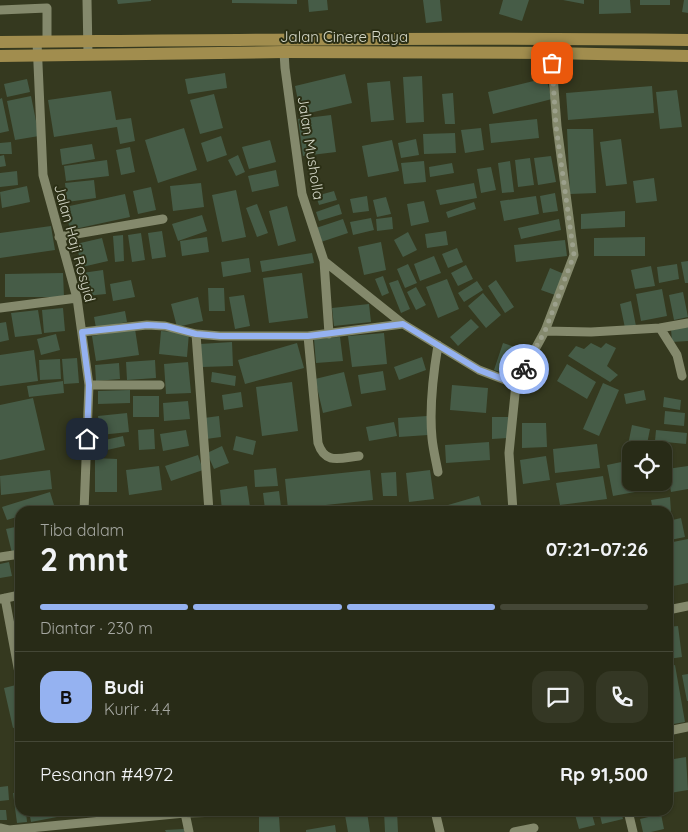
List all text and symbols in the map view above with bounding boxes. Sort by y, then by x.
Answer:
street label: Jalan Cinere Raya [280,27,408,46]
pin [531,42,573,84]
icon: bag [538,49,566,77]
street label: Jalan Musholla [293,95,329,201]
street label: Jalan Haji Rosyid [50,182,100,304]
courier [499,344,549,394]
icon: bike [510,355,538,383]
pin [66,418,108,460]
icon: home [73,425,101,453]
map controls [622,441,672,491]
button: locate [622,441,672,491]
text: Tiba dalam [40,520,124,540]
text: 07:21–07:26 [546,537,648,561]
text: 2 mnt [40,539,129,579]
text: Diantar · 230 m [40,618,153,638]
button: chat [532,671,584,723]
button: phone [596,671,648,723]
text: Budi [104,675,144,699]
text: B [60,685,72,709]
text: Kurir · 4.4 [104,699,171,719]
text: Pesanan #4972 [40,762,173,786]
text: Rp 91,500 [560,762,648,786]

